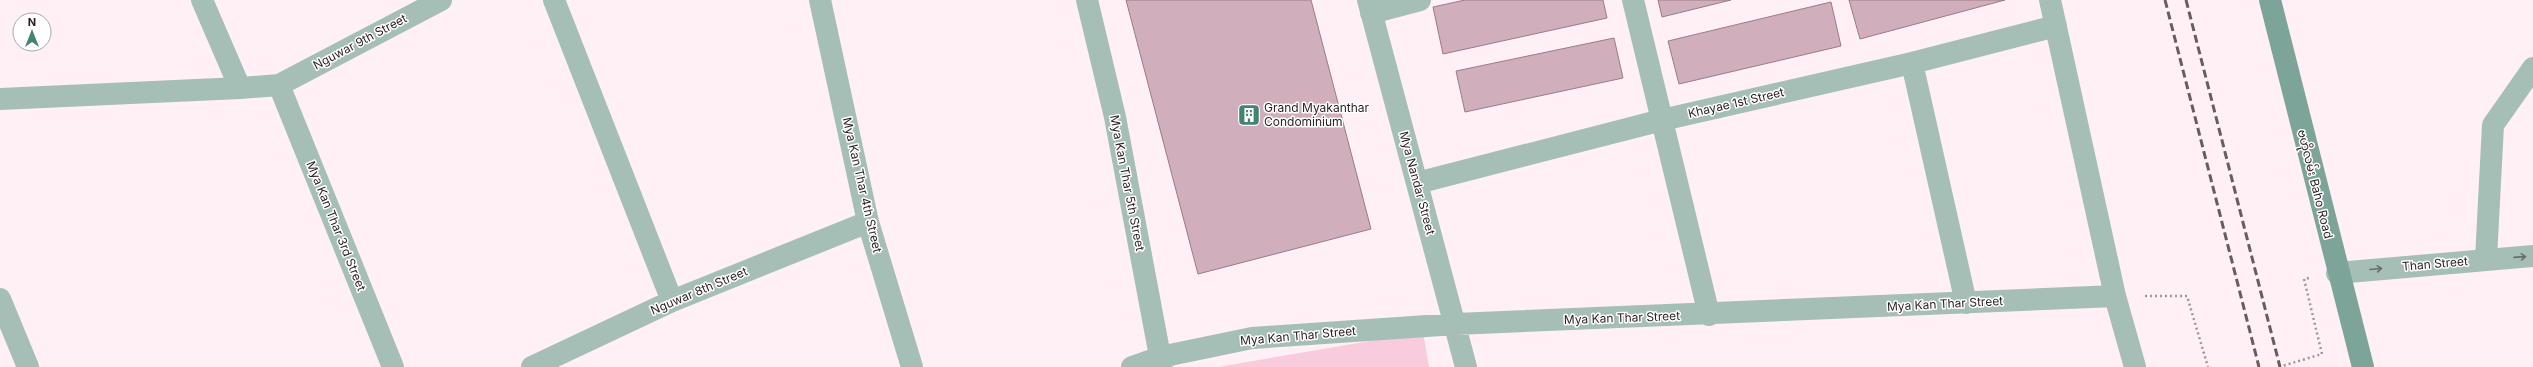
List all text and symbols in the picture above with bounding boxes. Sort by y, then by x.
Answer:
street label: Nguwar 9th Street [310,11,409,73]
north arrow [12,12,52,52]
text: N [28,15,36,29]
street label: Khayae 1st Street [1687,84,1785,121]
place label: Grand Myakanthar Condominium [1264,100,1370,129]
building icon: Grand Myakanthar Condominium [1236,102,1262,128]
street label: Mya Kan Thar 5th Street [1107,114,1148,252]
street label: Mya Kan Thar 4th Street [840,116,885,254]
street label: ဗဟိုလမ်း Baho Road [2292,128,2337,241]
street label: Mya Nandar Street [1396,130,1439,236]
street label: Mya Kan Thar 3rd Street [304,159,369,293]
street label: Than Street [2401,253,2469,274]
one-way arrow [2513,254,2526,261]
street label: Nguwar 8th Street [648,263,749,318]
one-way arrow [2369,266,2382,273]
street label: Mya Kan Thar Street [1887,293,2004,314]
street label: Mya Kan Thar Street [1564,308,1680,327]
street label: Mya Kan Thar Street [1239,323,1357,348]

